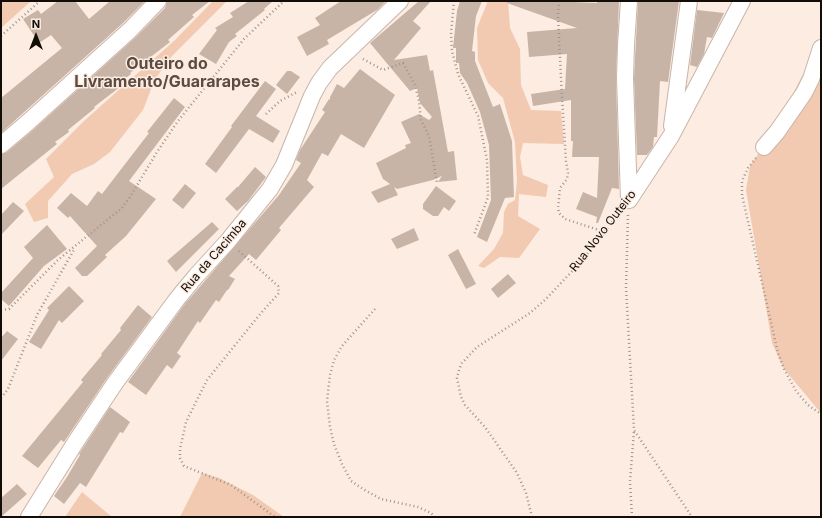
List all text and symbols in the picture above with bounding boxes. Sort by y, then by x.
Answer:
north arrow [16,16,56,56]
text: N [32,17,40,31]
district label: Outeiro do Livramento/Guararapes [74,54,260,92]
street label: Rua Novo Outeiro [567,187,639,275]
street label: Rua da Cacimba [178,216,250,296]

